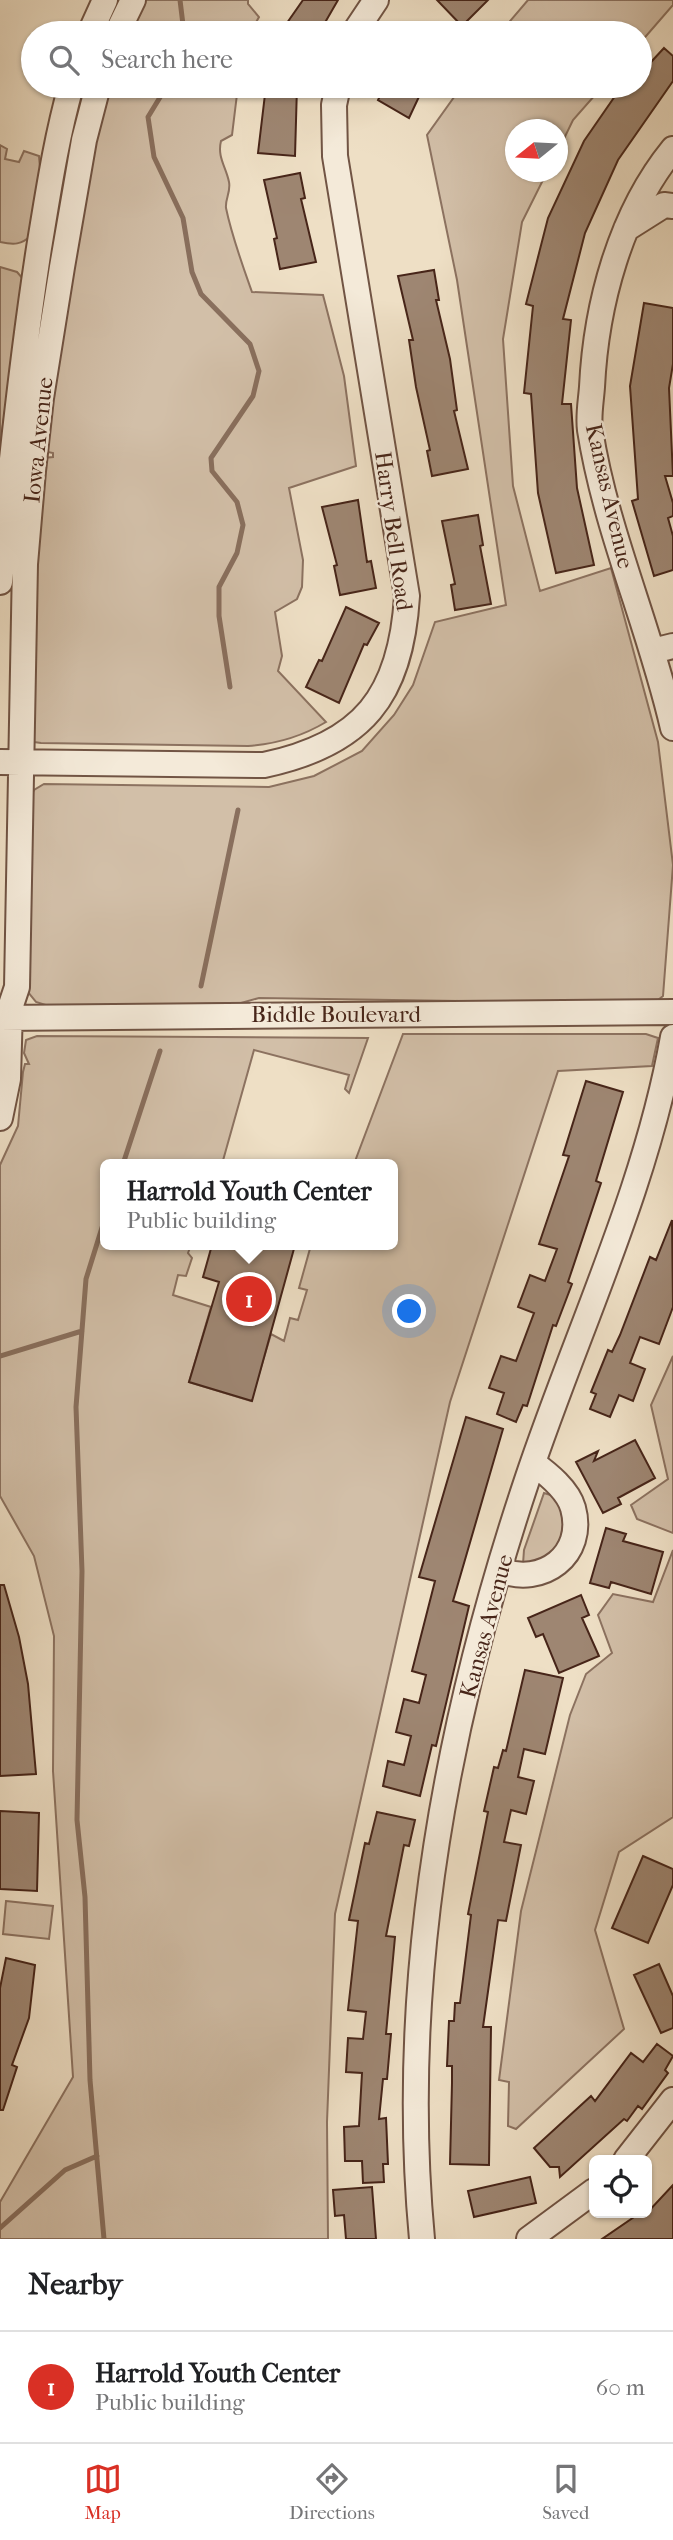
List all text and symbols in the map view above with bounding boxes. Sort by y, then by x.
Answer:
search box [21,21,652,98]
icon: search [45,41,83,79]
text: Search here [101,44,233,75]
north arrow [505,119,568,182]
street label: Iowa Avenue [18,376,59,504]
street label: Kansas Avenue [580,421,639,571]
street label: Harry Bell Road [369,450,418,613]
street label: Biddle Boulevard [251,1001,421,1028]
popup [100,1159,398,1250]
text: Harrold Youth Center [126,1176,372,1207]
text: Public building [126,1207,276,1234]
pin: 1 [226,1273,272,1325]
your location [392,1294,426,1328]
street label: Kansas Avenue [454,1551,519,1701]
map controls [589,2155,652,2218]
button: locate [589,2155,652,2218]
text: Nearby [28,2267,123,2302]
text: Harrold Youth Center [95,2358,340,2389]
text: 1 [47,2374,55,2401]
text: 60 m [596,2374,645,2401]
text: Public building [95,2389,245,2416]
tab: Map [84,2460,122,2524]
tab: Directions [289,2460,375,2524]
tab: Saved [542,2460,589,2524]

